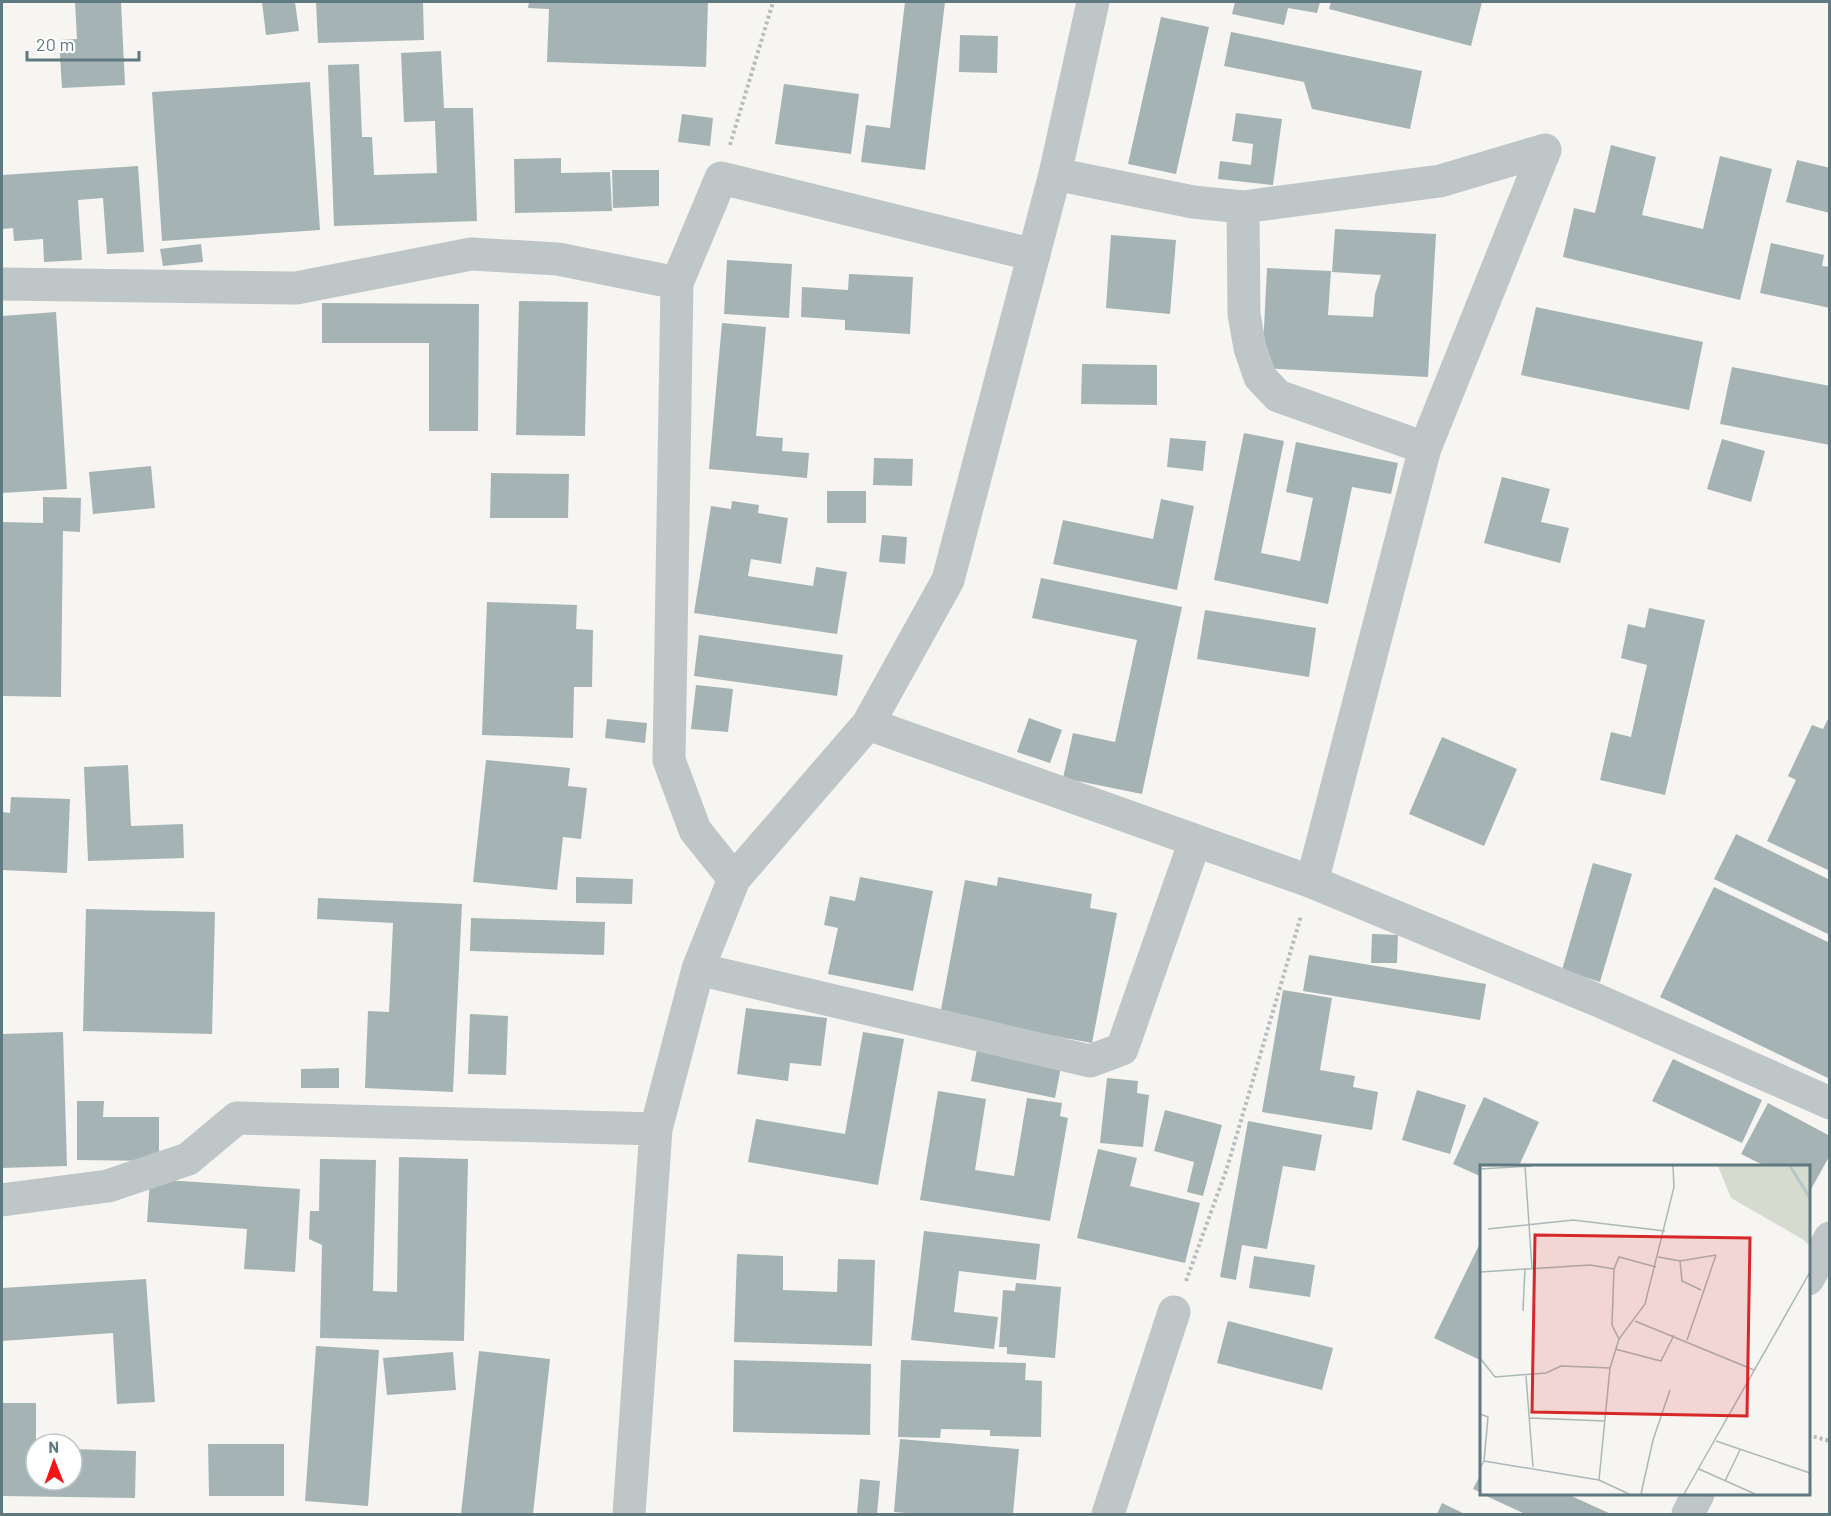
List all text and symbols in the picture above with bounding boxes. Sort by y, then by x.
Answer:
scale bar [27,24,140,62]
text: 20 m [36,33,74,55]
inset map [1480,1165,1810,1495]
north arrow [24,1432,84,1492]
text: N [48,1437,59,1456]

